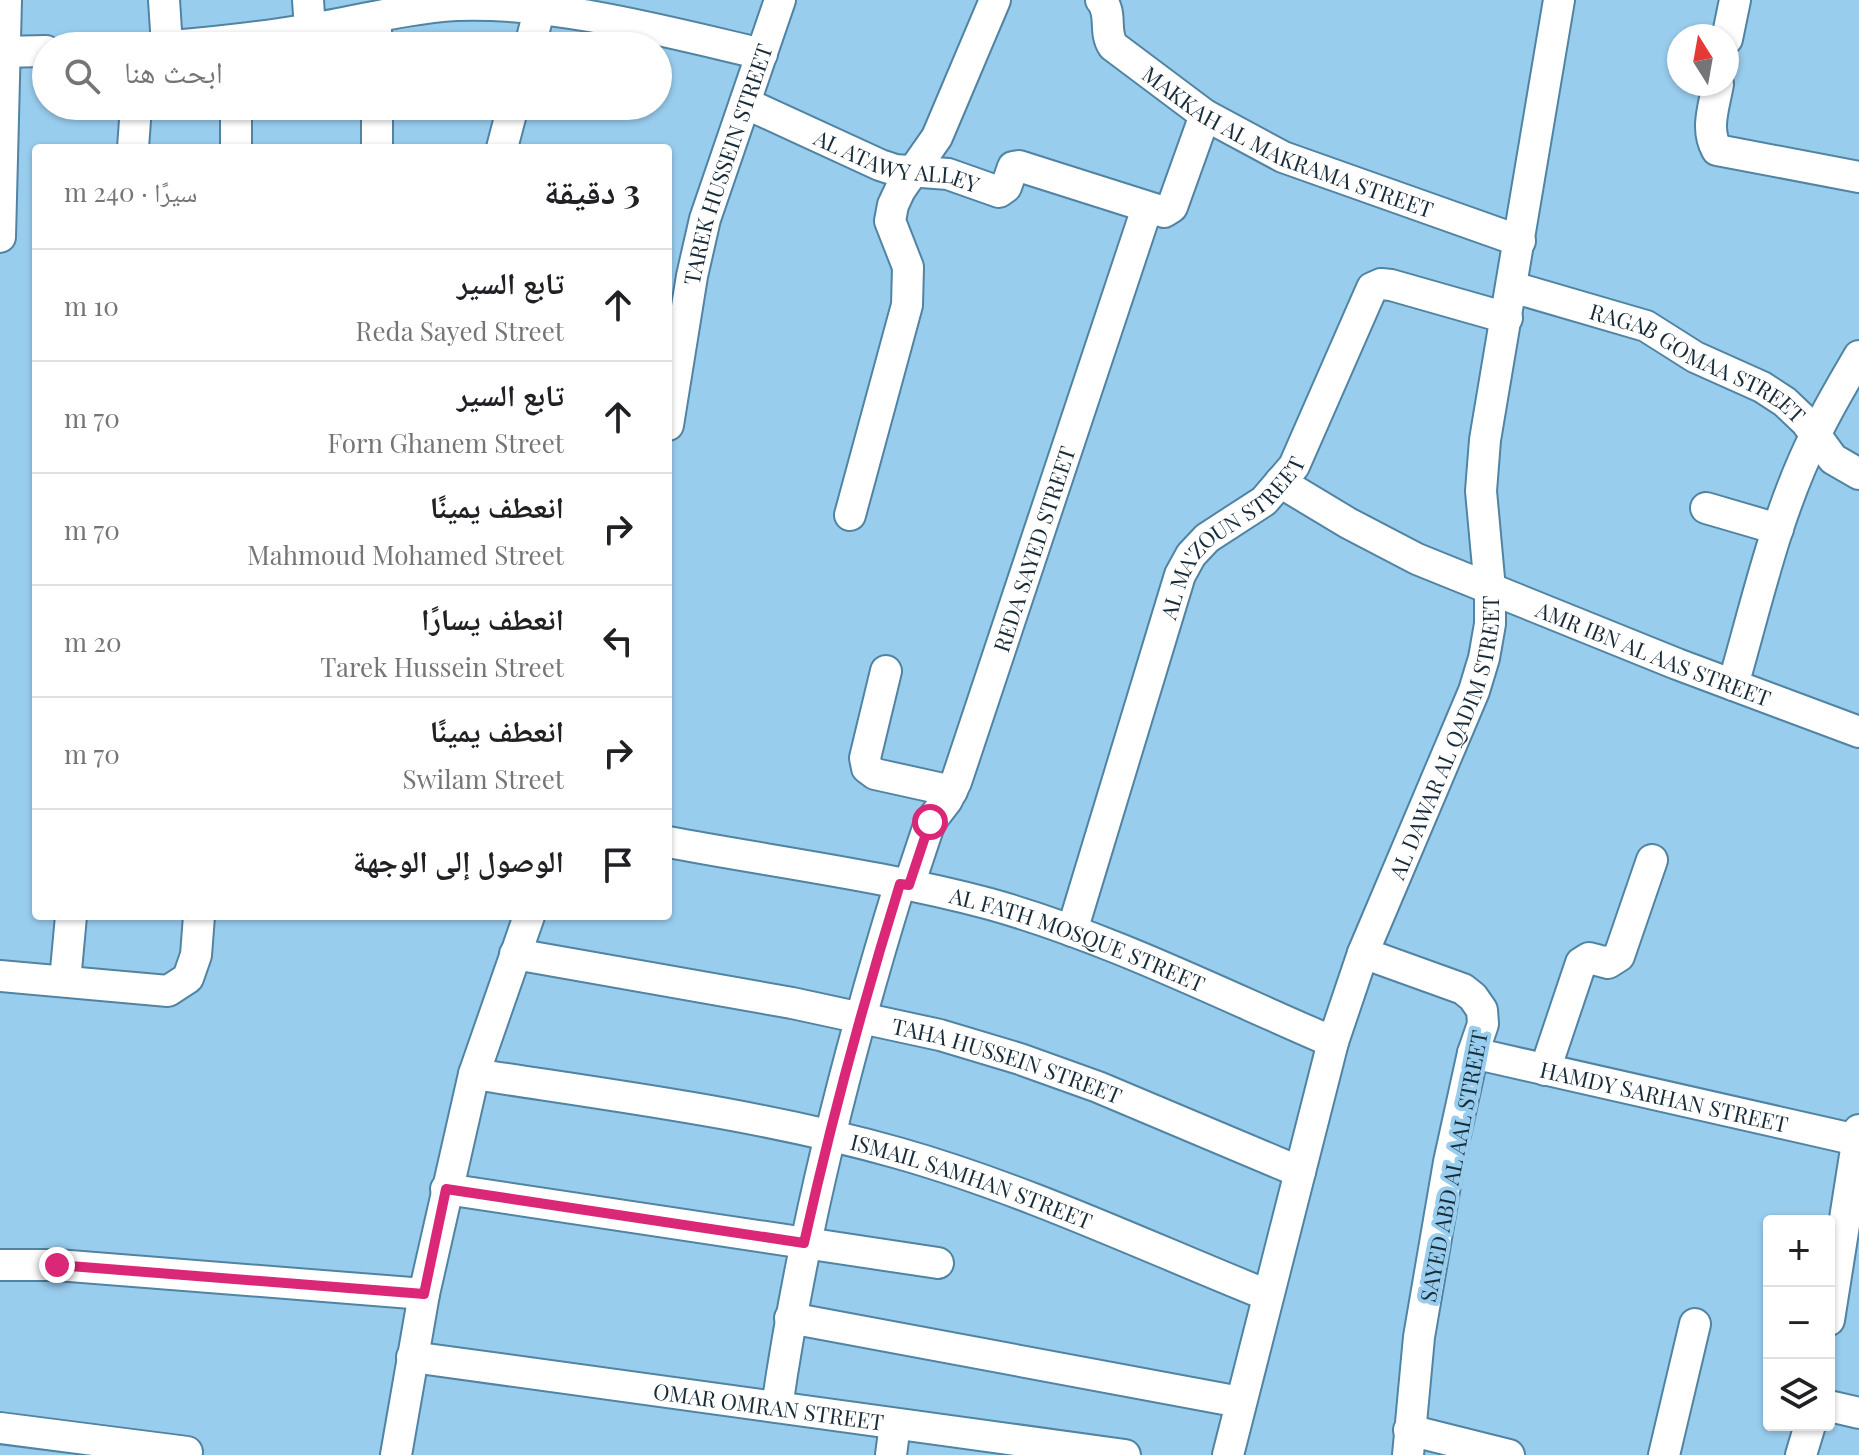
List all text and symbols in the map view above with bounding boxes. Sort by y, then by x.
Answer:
north arrow [1667,24,1739,96]
search box [32,32,672,120]
street label: TAREK HUSSEIN STREET [676,39,779,287]
text: ابحث هنا [124,51,223,91]
icon: search [60,54,104,98]
street label: MAKKAH AL MAKRAMA STREET [1137,58,1438,224]
street label: AL ATAWY ALLEY [809,122,984,199]
text: 3 دقيقة [544,167,640,213]
text: سيرًا · 240 m [64,174,197,209]
text: تابع السير [457,262,564,302]
icon: ahead [596,283,640,327]
text: 10 m [64,288,119,323]
street label: RAGAB GOMAA STREET [1586,295,1813,429]
text: Reda Sayed Street [356,313,564,348]
text: تابع السير [457,374,564,414]
icon: ahead [596,395,640,439]
text: 70 m [64,400,120,435]
text: Forn Ghanem Street [328,425,564,460]
street label: REDA SAYED STREET [985,442,1082,656]
street label: AL MA'ZOUN STREET [1152,451,1312,624]
text: انعطف يمينًا [430,486,564,526]
icon: right [596,507,640,551]
text: 70 m [64,512,120,547]
text: Mahmoud Mohamed Street [247,537,564,572]
street label: AMR IBN AL AAS STREET [1531,593,1776,713]
street label: AL DAWAR AL QADIM STREET [1381,595,1505,884]
text: انعطف يسارًا [421,598,564,638]
icon: left [596,619,640,663]
text: 20 m [64,624,122,659]
text: Tarek Hussein Street [320,649,564,684]
text: انعطف يمينًا [430,710,564,750]
icon: right [596,731,640,775]
text: 70 m [64,736,120,771]
text: Swilam Street [403,761,564,796]
route start [912,804,948,840]
text: الوصول إلى الوجهة [353,840,564,880]
icon: arrive [596,843,640,887]
street label: AL FATH MOSQUE STREET [946,879,1210,999]
street label: TAHA HUSSEIN STREET [889,1010,1127,1111]
street label: SAYED ABD AL AAL STREET [1412,1027,1494,1304]
street label: HAMDY SARHAN STREET [1537,1054,1791,1139]
street label: ISMAIL SAMHAN STREET [848,1126,1097,1236]
map controls [1763,1215,1835,1431]
button: + [1763,1215,1835,1287]
route end [39,1247,75,1283]
button: − [1763,1287,1835,1359]
button: layers [1763,1359,1835,1431]
street label: OMAR OMRAN STREET [651,1375,886,1437]

